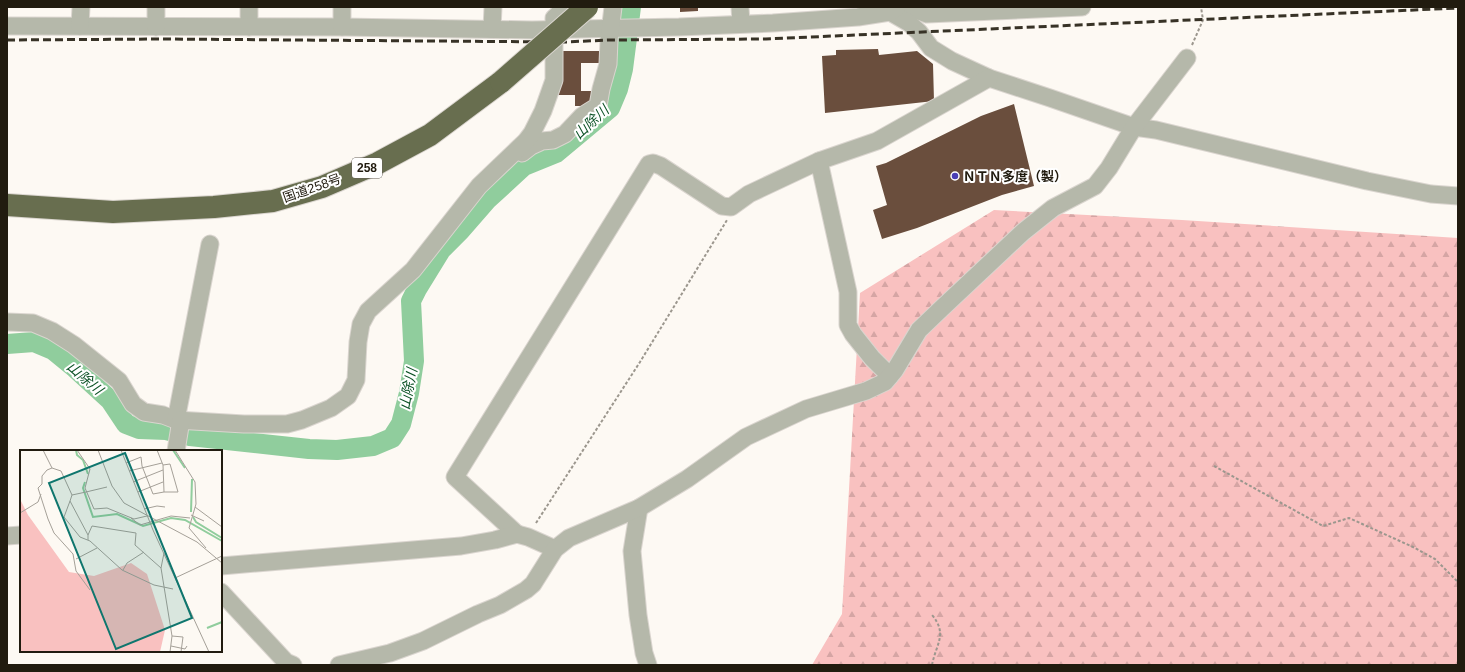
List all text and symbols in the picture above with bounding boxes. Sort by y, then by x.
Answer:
water label: 山除川 [570,100,613,142]
road number: 258 [352,158,382,178]
place label: ＮＴＮ多度（製） [963,169,1067,184]
street label: 国道258号 [281,171,343,205]
marker: ＮＴＮ多度（製） [950,171,960,181]
water label: 山除川 [64,358,108,399]
water label: 山除川 [396,365,420,411]
inset map [20,450,222,652]

